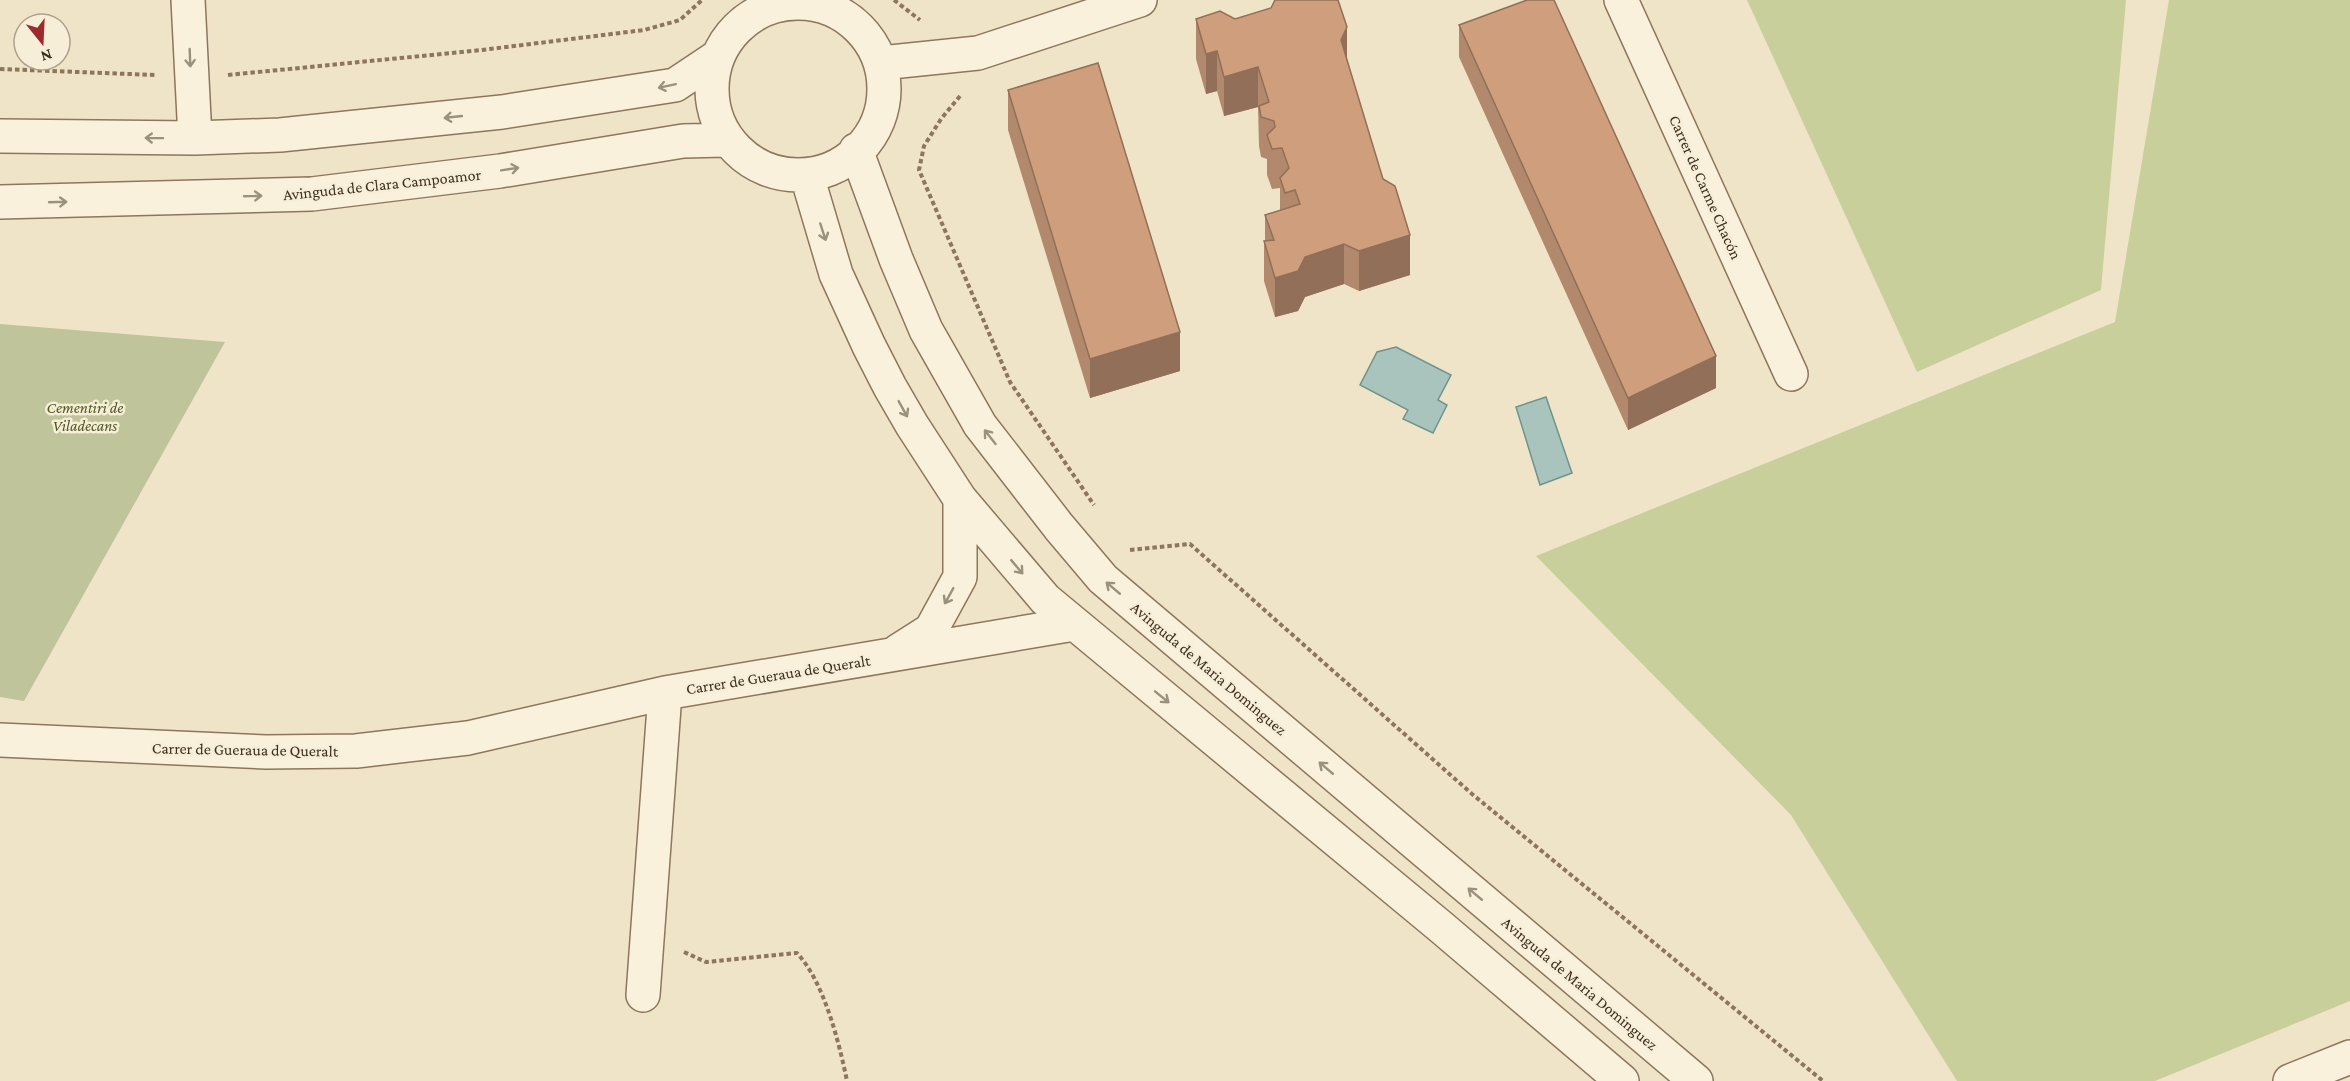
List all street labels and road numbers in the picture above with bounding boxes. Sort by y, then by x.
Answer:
street label: Carrer de Carme Chacón [1666,113,1745,262]
street label: Avinguda de Clara Campoamor [282,166,482,204]
street label: Avinguda de Maria Dominguez [1127,598,1290,739]
street label: Carrer de Gueraua de Queralt [685,651,872,697]
street label: Carrer de Gueraua de Queralt [152,739,339,760]
street label: Avinguda de Maria Dominguez [1498,913,1661,1054]

